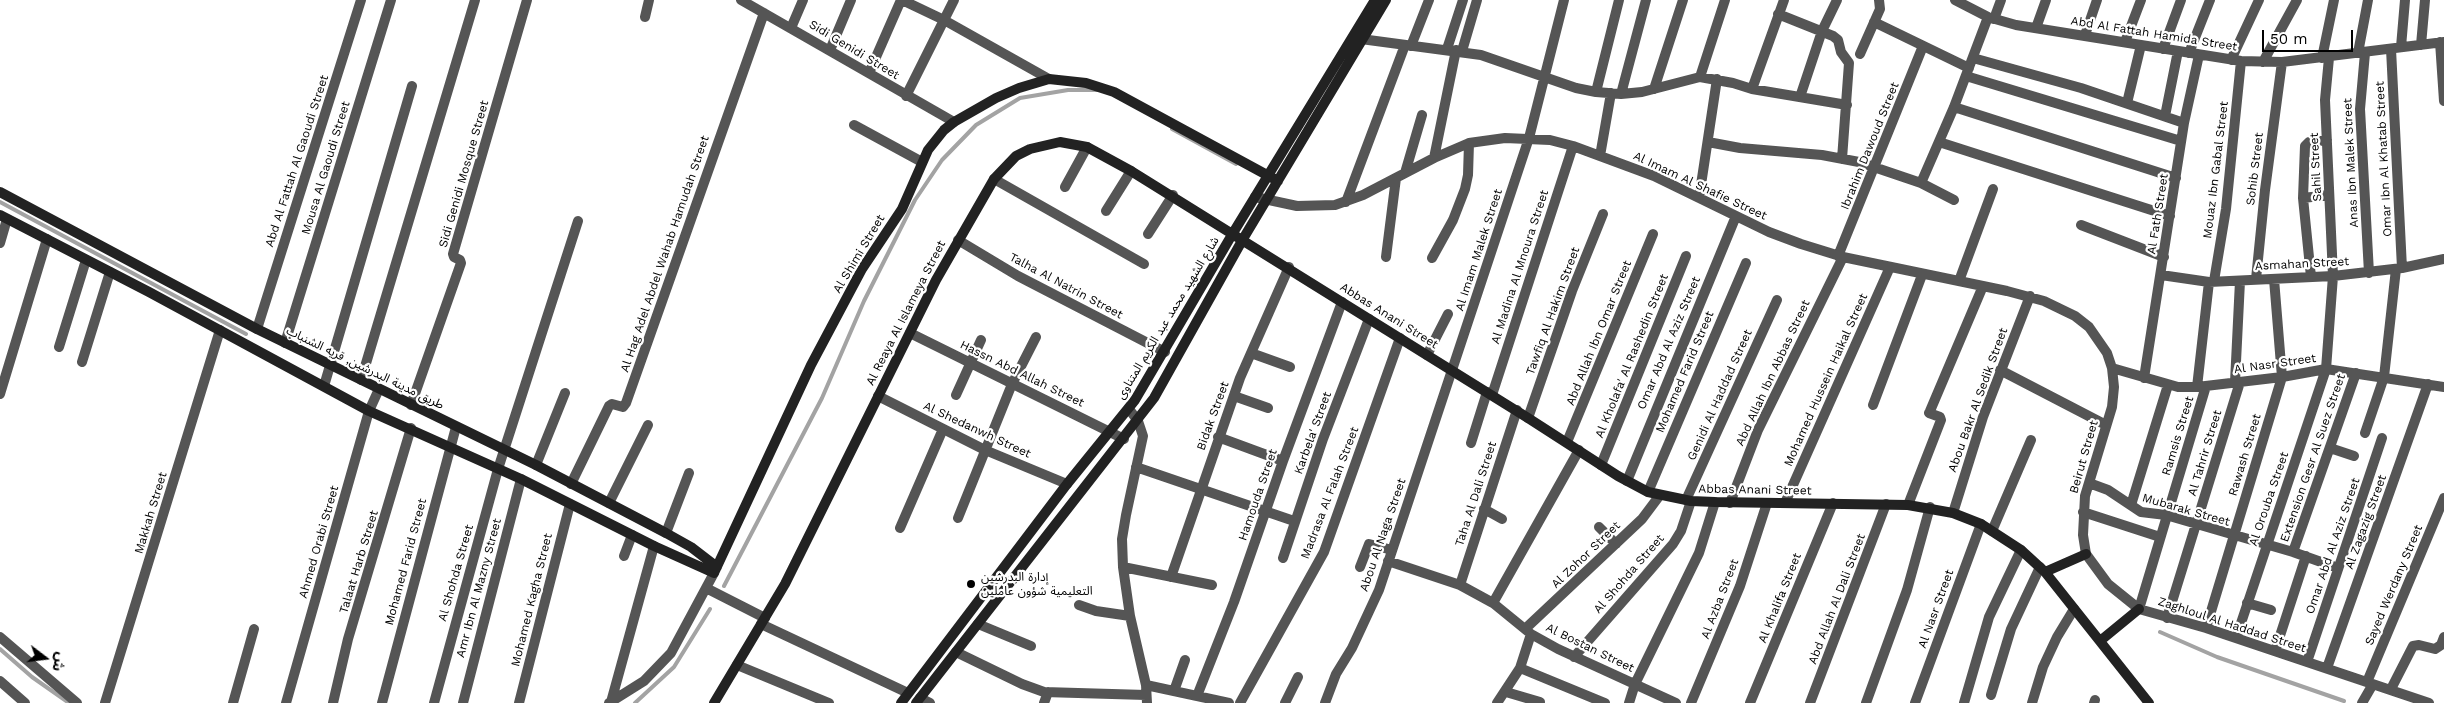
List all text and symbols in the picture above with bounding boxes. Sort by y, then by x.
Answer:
street label: Abd Al Fattah Hamida Street [2070,14,2238,54]
street label: Sidi Genidi Street [806,17,902,83]
scale bar [2264,20,2355,52]
text: 50 m [2270,30,2307,48]
street label: Abd Al Fattah Al Gaoudi Street [262,73,332,249]
street label: Ibrahim Dawoud Street [1838,80,1902,212]
street label: Omar Ibn Al Khatab Street [2373,81,2395,237]
street label: Anas Ibn Malek Street [2340,98,2362,228]
street label: Sidi Genidi Mosque Street [436,99,492,249]
street label: Mousa Al Gaoudi Street [299,100,353,236]
street label: Mouaz Ibn Gabal Street [2200,101,2232,239]
street label: Sohib Street [2243,132,2267,206]
street label: Sahil Street [2307,132,2325,202]
street label: Al Hag Adel Abdel Wahab Hamudah Street [618,134,712,374]
street label: Al Imam Al Shafie Street [1631,149,1769,223]
street label: Al Fath Street [2145,173,2171,255]
street label: Al Imam Malek Street [1452,187,1506,313]
street label: Al Madina Al Mnoura Street [1488,188,1552,346]
street label: Al Shimi Street [830,212,888,296]
street label: شارع الشهيد محمد عبد الكريم المتناوى [1114,234,1222,402]
street label: Al Reaya Al Islameya Street [863,238,949,388]
street label: Tawfiq Al Hakim Street [1523,245,1583,377]
street label: Talha Al Natrin Street [1007,250,1125,322]
street label: Asmahan Street [2255,254,2349,274]
street label: Abd Allah Ibn Omar Street [1563,258,1635,408]
street label: Al Kholafa' Al Rashedin Street [1592,272,1672,440]
street label: Omar Abd Al Aziz Street [1634,274,1704,412]
street label: Abbas Anani Street [1337,280,1441,352]
street label: Mohamed Hussein Haikal Street [1781,291,1871,469]
street label: Abd Allah Ibn Abbas Street [1733,298,1813,448]
street label: Mohamed Farid Street [1653,309,1717,435]
street label: طريق مدينة البدرشين, قريه الشنباب [284,323,446,413]
street label: Abou Bakr Al Sedik Street [1945,326,2011,474]
street label: Genidi Al Haddad Street [1685,327,1755,463]
street label: Hassn Abd Allah Street [958,338,1086,410]
street label: Al Nasr Street [2233,351,2317,377]
street label: Extension Gesr Al Suez Street [2277,372,2349,544]
street label: Bidak Street [1194,380,1232,452]
street label: Karbela' Street [1291,390,1335,476]
street label: Ramsis Street [2159,395,2197,477]
street label: Al Shedanwh Street [921,399,1033,461]
street label: Al Tahrir Street [2185,408,2225,498]
street label: Rawash Street [2226,412,2264,498]
street label: Beirut Street [2067,419,2101,495]
street label: Madrasa Al Falah Street [1298,425,1362,561]
street label: Taha Al Dali Street [1452,440,1500,548]
street label: Hamouda Street [1236,447,1280,543]
street label: Al Orouba Street [2246,450,2292,548]
street label: Makkah Street [132,470,170,556]
street label: Al Zagazig Street [2342,473,2390,571]
street label: Omar Abd Al Aziz Street [2303,476,2363,616]
street label: Abou Al Naga Street [1357,477,1409,593]
street label: Abbas Anani Street [1698,482,1812,498]
street label: Ahmed Orabi Street [296,484,342,600]
street label: Mubarak Street [2141,491,2231,529]
street label: Mohamed Farid Street [382,497,430,627]
street label: Talaat Harb Street [336,509,382,615]
street label: Amr Ibn Al Mazny Street [453,517,505,659]
street label: Al Zohor Street [1549,519,1623,591]
street label: Al Shohda Street [435,523,477,623]
street label: Sayed Werdany Street [2362,523,2426,647]
street label: Mohamed Kagha Street [508,532,556,668]
street label: Al Shohda Street [1591,532,1667,616]
street label: Abd Allah Al Dali Street [1805,532,1869,666]
street label: Al Khalifa Street [1755,551,1805,645]
street label: Al Azba Street [1698,557,1742,641]
street label: Al Nasr Street [1915,568,1957,650]
place label: إدارة البدرشين التعليمية شؤون عاملين [981,570,1093,598]
marker: إدارة البدرشين التعليمية شؤون عاملين [965,578,977,590]
street label: Zaghloul Al Haddad Street [2156,594,2308,656]
street label: Al Bostan Street [1543,620,1637,676]
north arrow [20,633,70,683]
text: ش [49,651,70,673]

